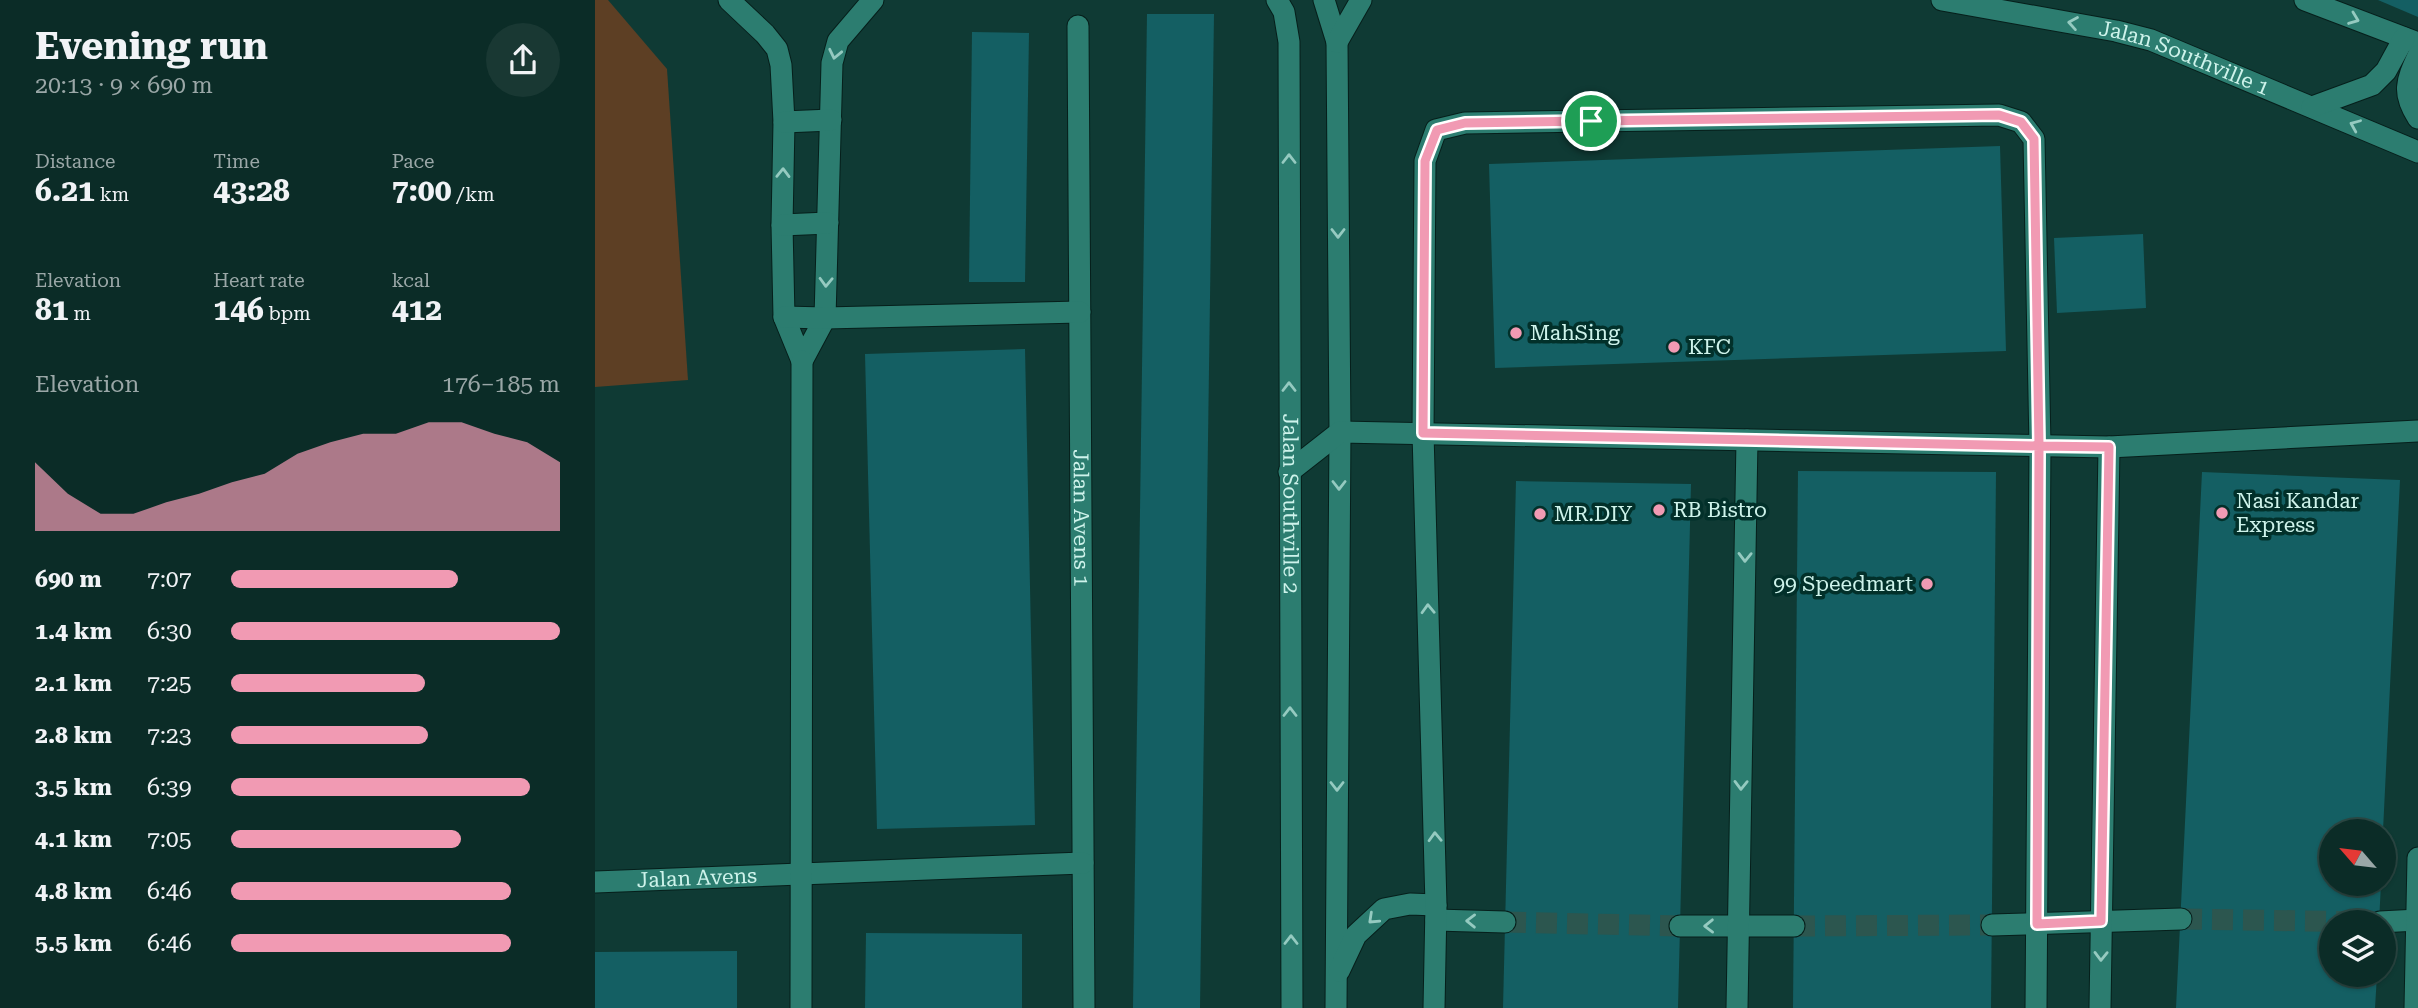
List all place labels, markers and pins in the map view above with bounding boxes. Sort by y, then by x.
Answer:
pin [1561,91,1621,151]
place label: MahSing [1530,321,1620,345]
marker: MahSing [1508,325,1524,341]
place label: KFC [1688,335,1731,359]
marker: KFC [1666,339,1682,355]
place label: Nasi Kandar Express [2236,489,2360,537]
place label: RB Bistro [1673,498,1767,522]
place label: MR.DIY [1554,502,1633,526]
marker: RB Bistro [1651,502,1667,518]
marker: Nasi Kandar Express [2214,505,2230,521]
marker: MR.DIY [1532,506,1548,522]
place label: 99 Speedmart [1773,572,1913,596]
marker: 99 Speedmart [1919,576,1935,592]

